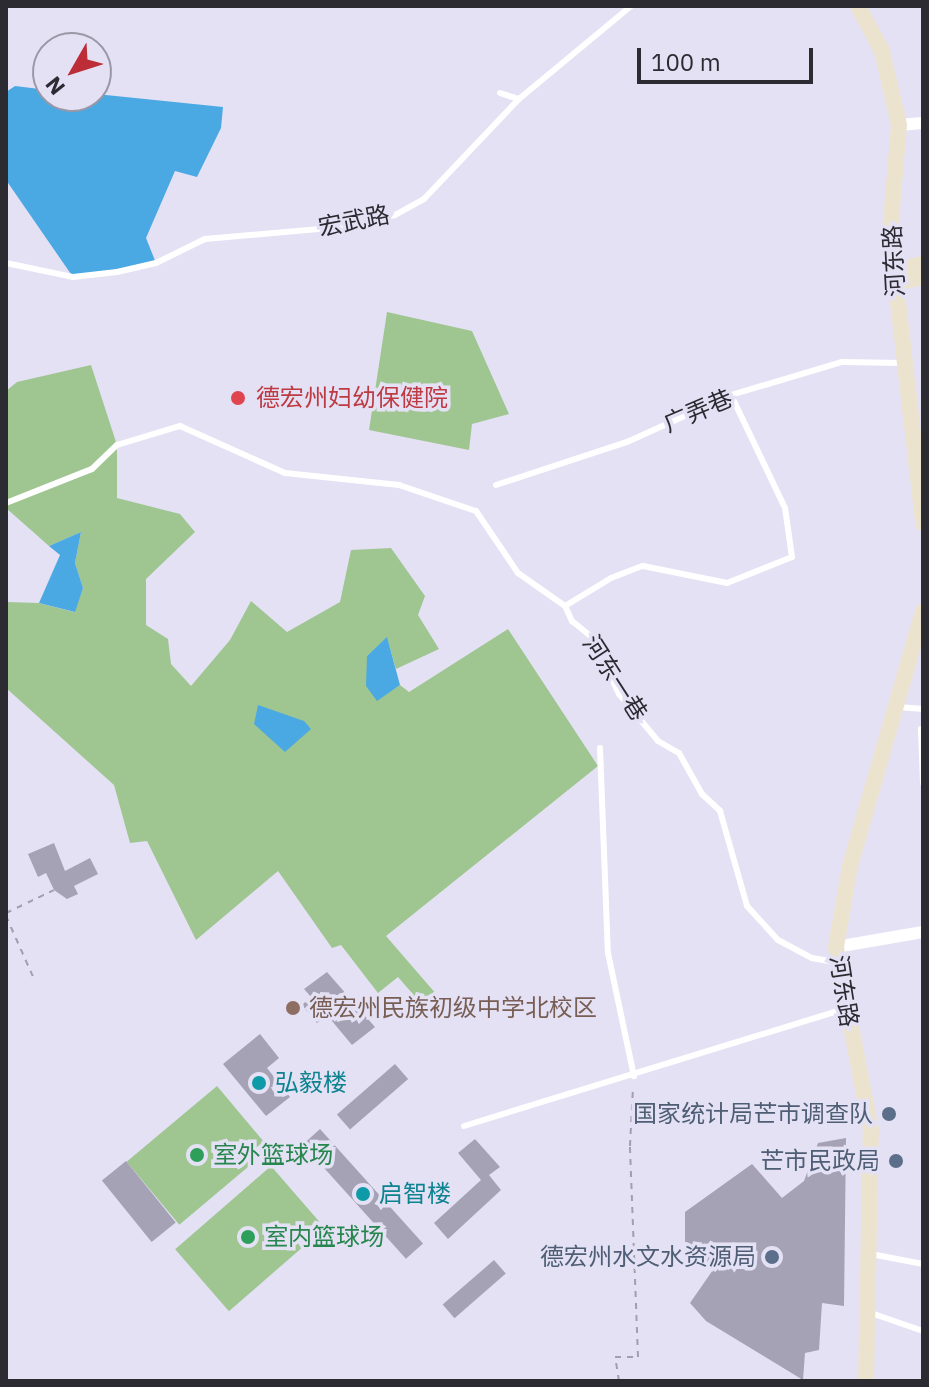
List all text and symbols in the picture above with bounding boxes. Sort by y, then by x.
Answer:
north arrow [32,32,112,112]
scale bar [641,32,817,82]
text: 100 m [651,46,721,78]
text: N [38,71,71,101]
street label: 宏武路 [316,200,392,242]
street label: 河东路 [878,224,910,298]
place label: 德宏州妇幼保健院 [256,384,448,412]
street label: 广弄巷 [659,384,737,438]
marker: 德宏州妇幼保健院 [227,387,249,409]
street label: 河东一巷 [577,630,653,726]
street label: 河东路 [824,953,864,1029]
place label: 德宏州民族初级中学北校区 [309,994,597,1022]
marker: 德宏州民族初级中学北校区 [284,999,302,1017]
place label: 弘毅楼 [275,1069,347,1097]
marker: 弘毅楼 [250,1074,268,1092]
place label: 国家统计局芒市调查队 [633,1100,873,1128]
marker: 国家统计局芒市调查队 [880,1105,898,1123]
place label: 室外篮球场 [213,1141,333,1169]
marker: 室外篮球场 [188,1146,206,1164]
place label: 芒市民政局 [760,1147,880,1175]
marker: 芒市民政局 [887,1152,905,1170]
place label: 启智楼 [379,1180,451,1208]
marker: 启智楼 [354,1185,372,1203]
place label: 室内篮球场 [264,1223,384,1251]
marker: 室内篮球场 [239,1228,257,1246]
place label: 德宏州水文水资源局 [540,1243,756,1271]
marker: 德宏州水文水资源局 [763,1248,781,1266]

